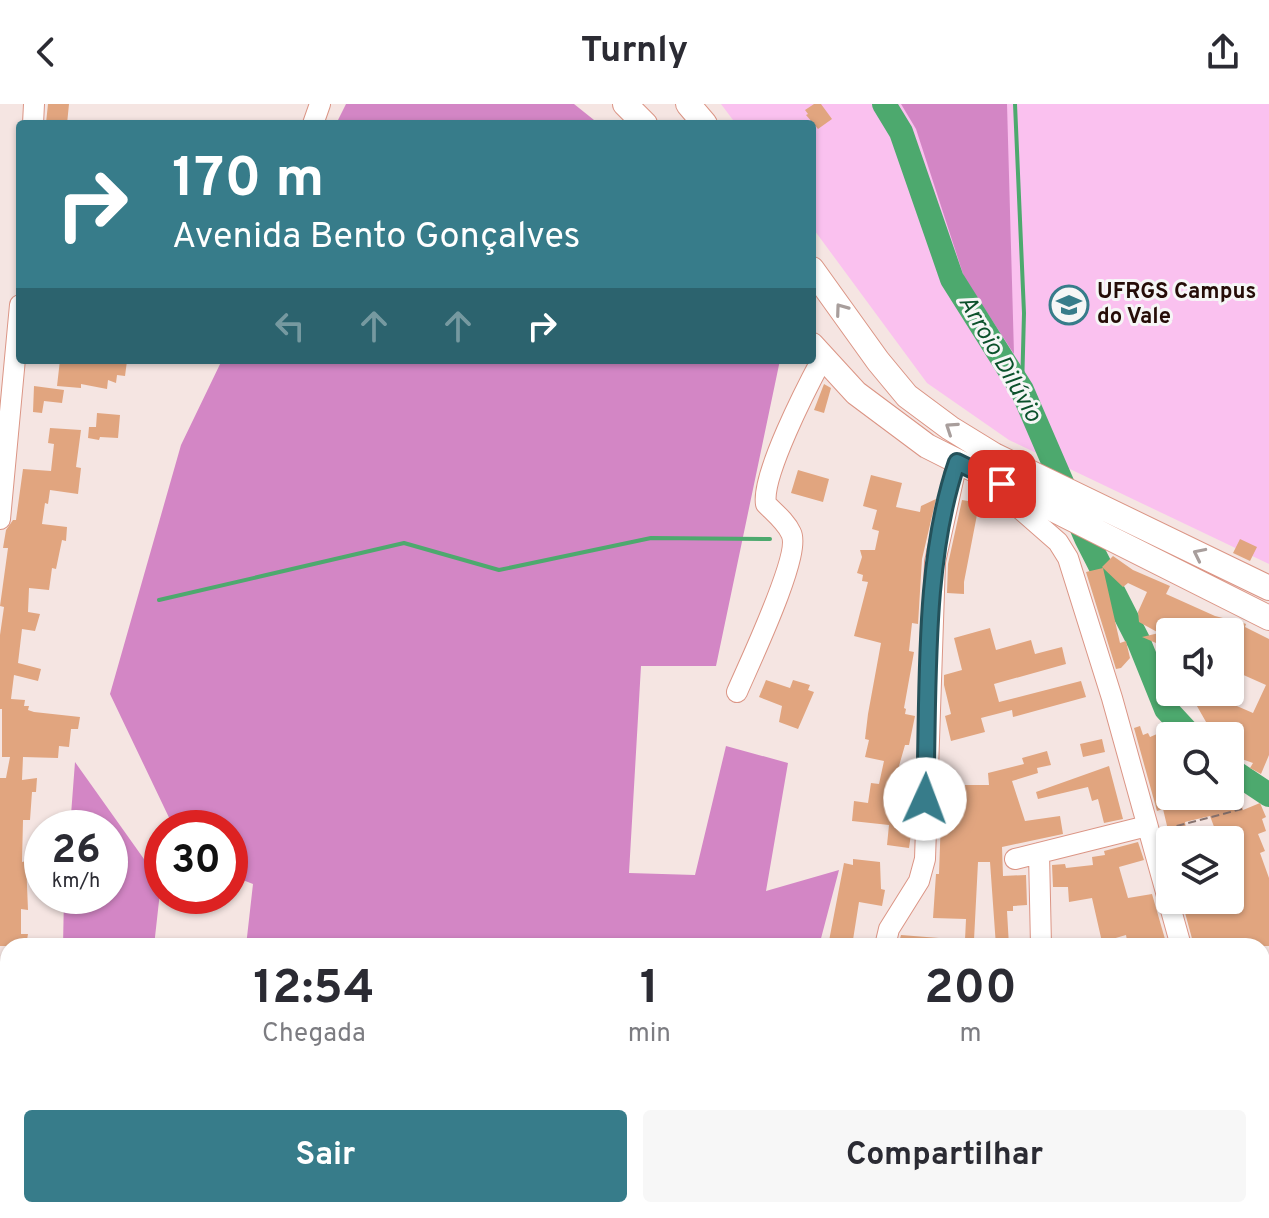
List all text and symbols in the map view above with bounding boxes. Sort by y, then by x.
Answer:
text: Turnly [581,29,688,75]
icon: back [24,30,68,74]
icon: share [1201,30,1245,74]
text: 170 m [172,146,324,216]
icon: right [40,152,144,256]
text: Avenida Bento Gonçalves [172,215,581,261]
place label: UFRGS Campus do Vale [1097,279,1256,331]
school or university icon: UFRGS Campus do Vale [1048,284,1090,326]
water label: Arroio Dilúvio [951,290,1047,428]
icon: left [268,304,312,348]
icon: ahead [352,304,396,348]
icon: ahead [436,304,480,348]
icon: right [520,304,564,348]
one-way arrow [836,304,851,318]
one-way arrow [945,423,959,438]
pin [968,450,1036,518]
icon: arrive [980,462,1024,506]
one-way arrow [1192,548,1207,564]
map controls [1156,618,1244,914]
button: sound [1156,618,1244,706]
button: search [1156,722,1244,810]
position arrow [883,757,967,841]
speed limit sign: 30 [144,810,248,914]
button: layers [1156,826,1244,914]
text: 26 [51,827,101,877]
text: km/h [52,869,100,895]
text: 12:54 [253,960,375,1020]
text: 1 [640,960,659,1020]
text: 200 [924,960,1017,1020]
text: Chegada [262,1018,366,1051]
text: min [628,1018,671,1051]
text: m [959,1018,981,1051]
button: Sair [24,1110,627,1202]
button: Compartilhar [643,1110,1246,1202]

